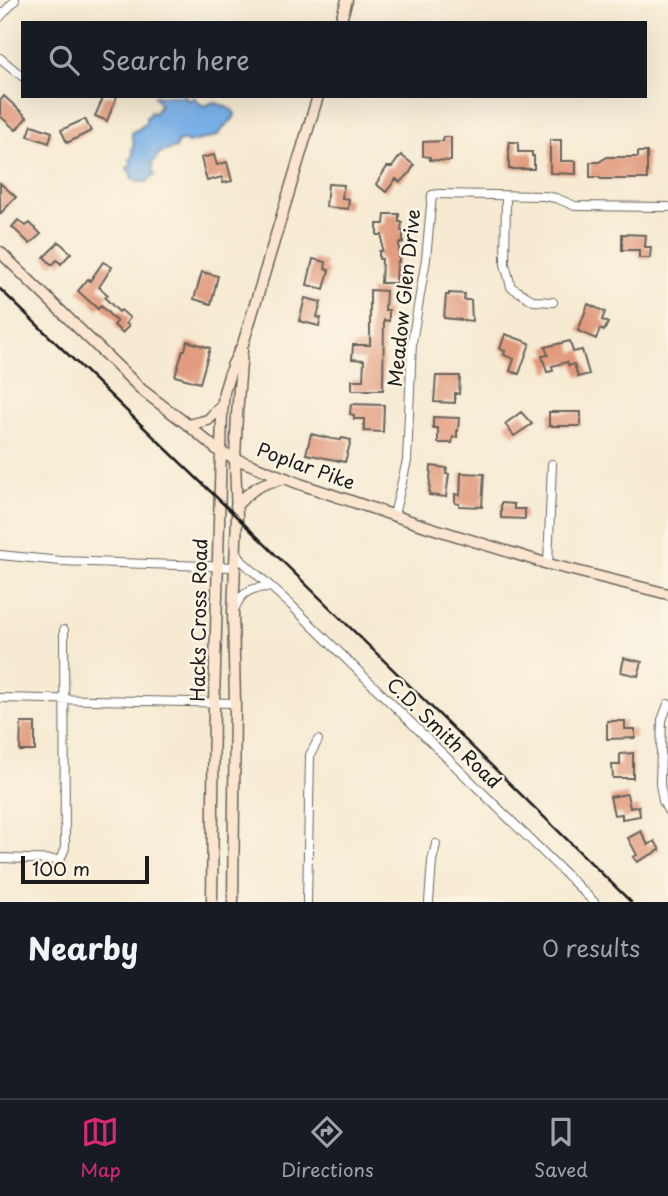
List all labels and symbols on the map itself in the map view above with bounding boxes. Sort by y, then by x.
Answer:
street label: Meadow Glen Drive [380,208,426,388]
street label: Poplar Pike [253,434,359,496]
street label: Hacks Cross Road [183,538,213,702]
street label: C.D. Smith Road [381,670,508,794]
scale bar [21,853,149,885]

